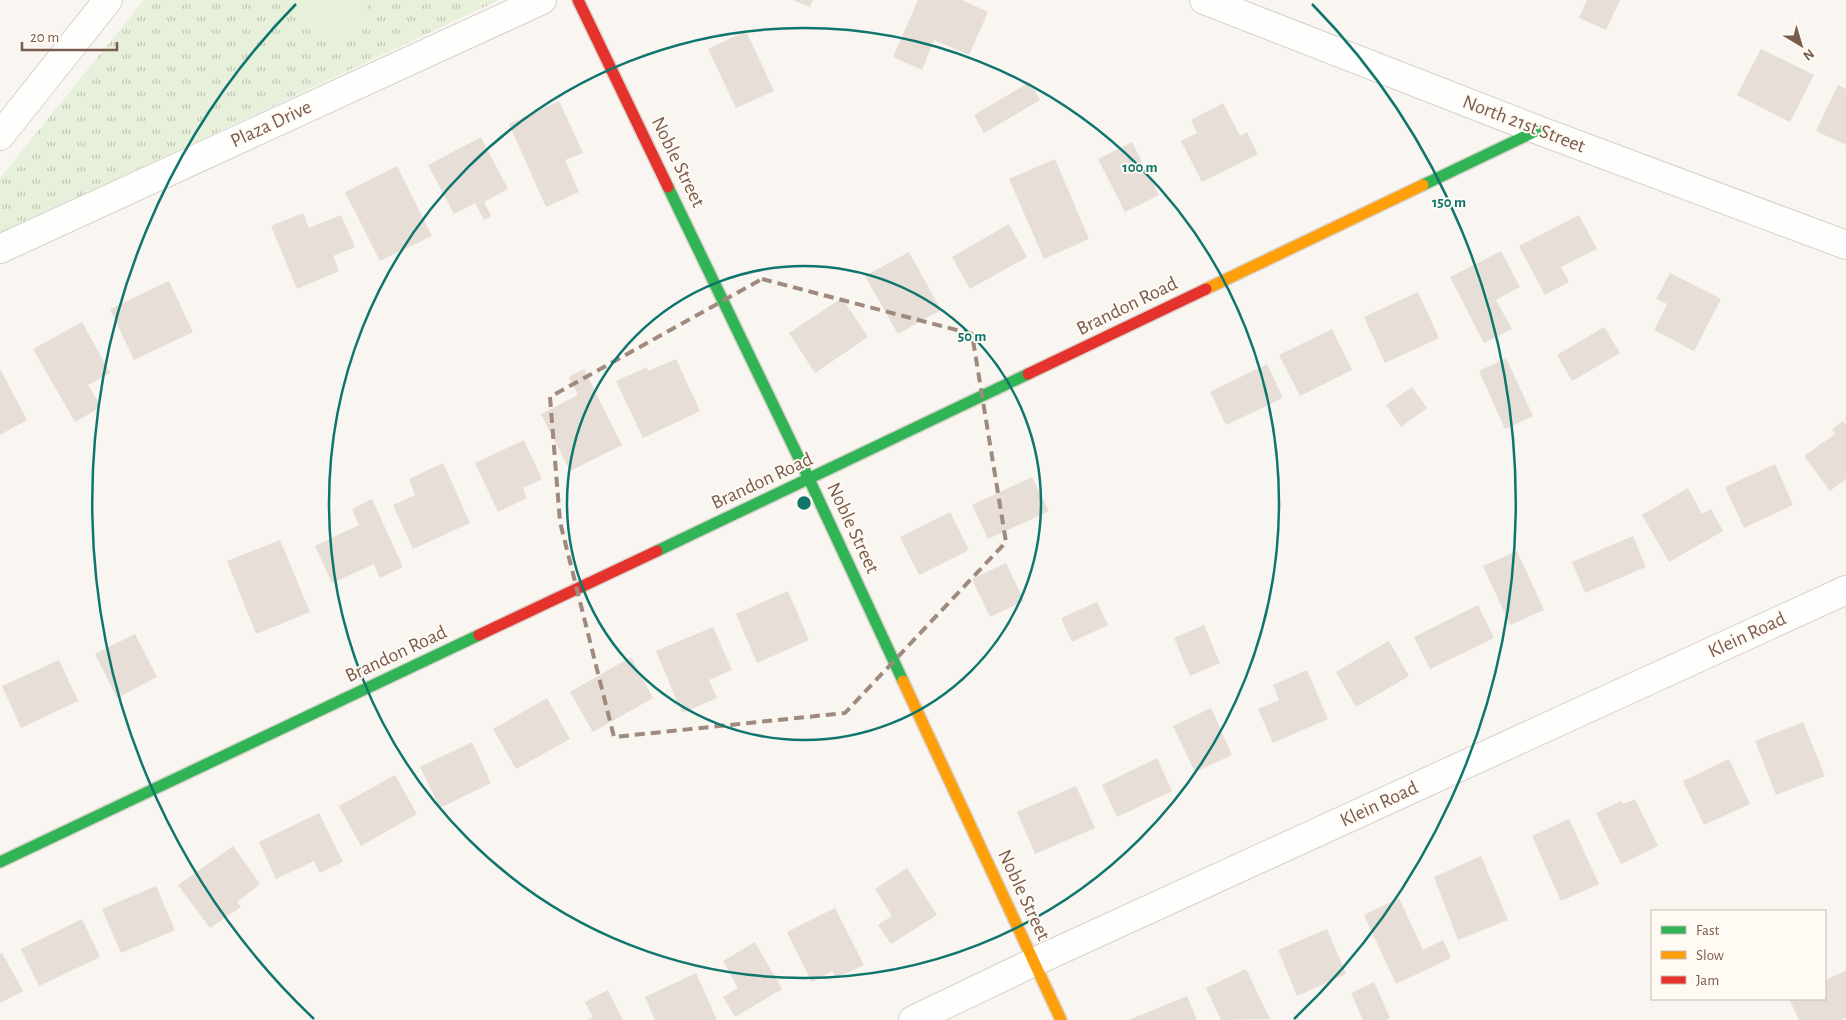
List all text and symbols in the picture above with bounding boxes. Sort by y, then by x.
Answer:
scale bar [22,20,118,52]
north arrow [1776,20,1826,70]
text: 20 m [30,30,59,45]
text: N [1800,46,1817,63]
street label: North 21st Street [1460,91,1589,157]
street label: Plaza Drive [227,97,315,151]
street label: Noble Street [648,114,709,211]
text: 100 m [1122,160,1158,175]
text: 150 m [1432,195,1466,210]
street label: Brandon Road [1073,273,1181,339]
text: 50 m [958,329,986,344]
street label: Brandon Road [708,449,816,513]
street label: Noble Street [823,479,883,577]
centre of rings [795,494,813,512]
street label: Klein Road [1705,608,1789,662]
street label: Brandon Road [342,622,450,686]
street label: Klein Road [1337,777,1421,831]
street label: Noble Street [994,846,1054,944]
legend [1651,910,1826,1000]
text: Fast [1696,923,1720,938]
text: Slow [1696,948,1724,963]
text: Jam [1696,973,1719,988]

